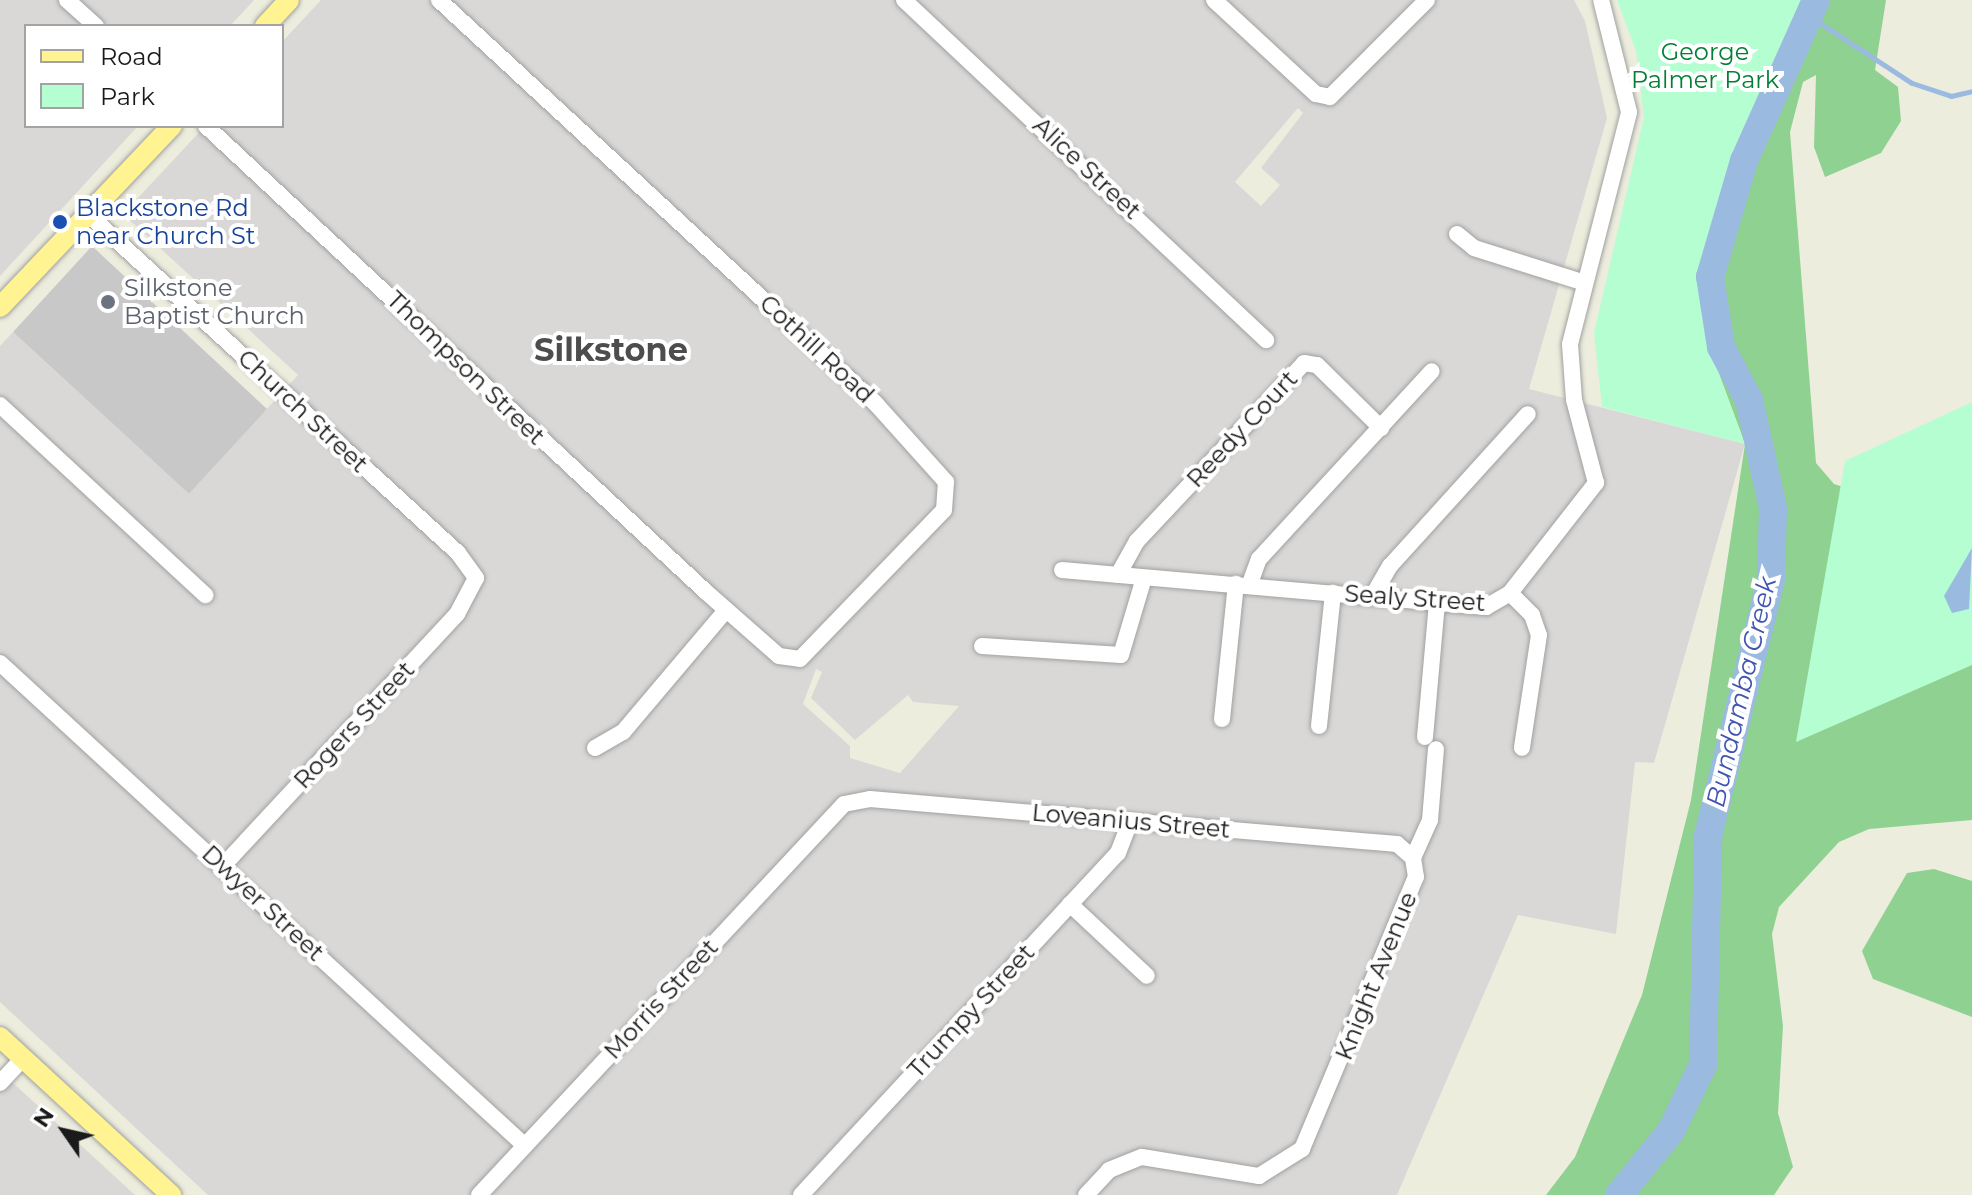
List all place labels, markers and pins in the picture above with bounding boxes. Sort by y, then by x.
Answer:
place label: Blackstone Rd near Church St [76,194,255,250]
marker: Blackstone Rd near Church St [51,213,69,231]
place label: Silkstone Baptist Church [124,274,305,330]
marker: Silkstone Baptist Church [99,293,117,311]

